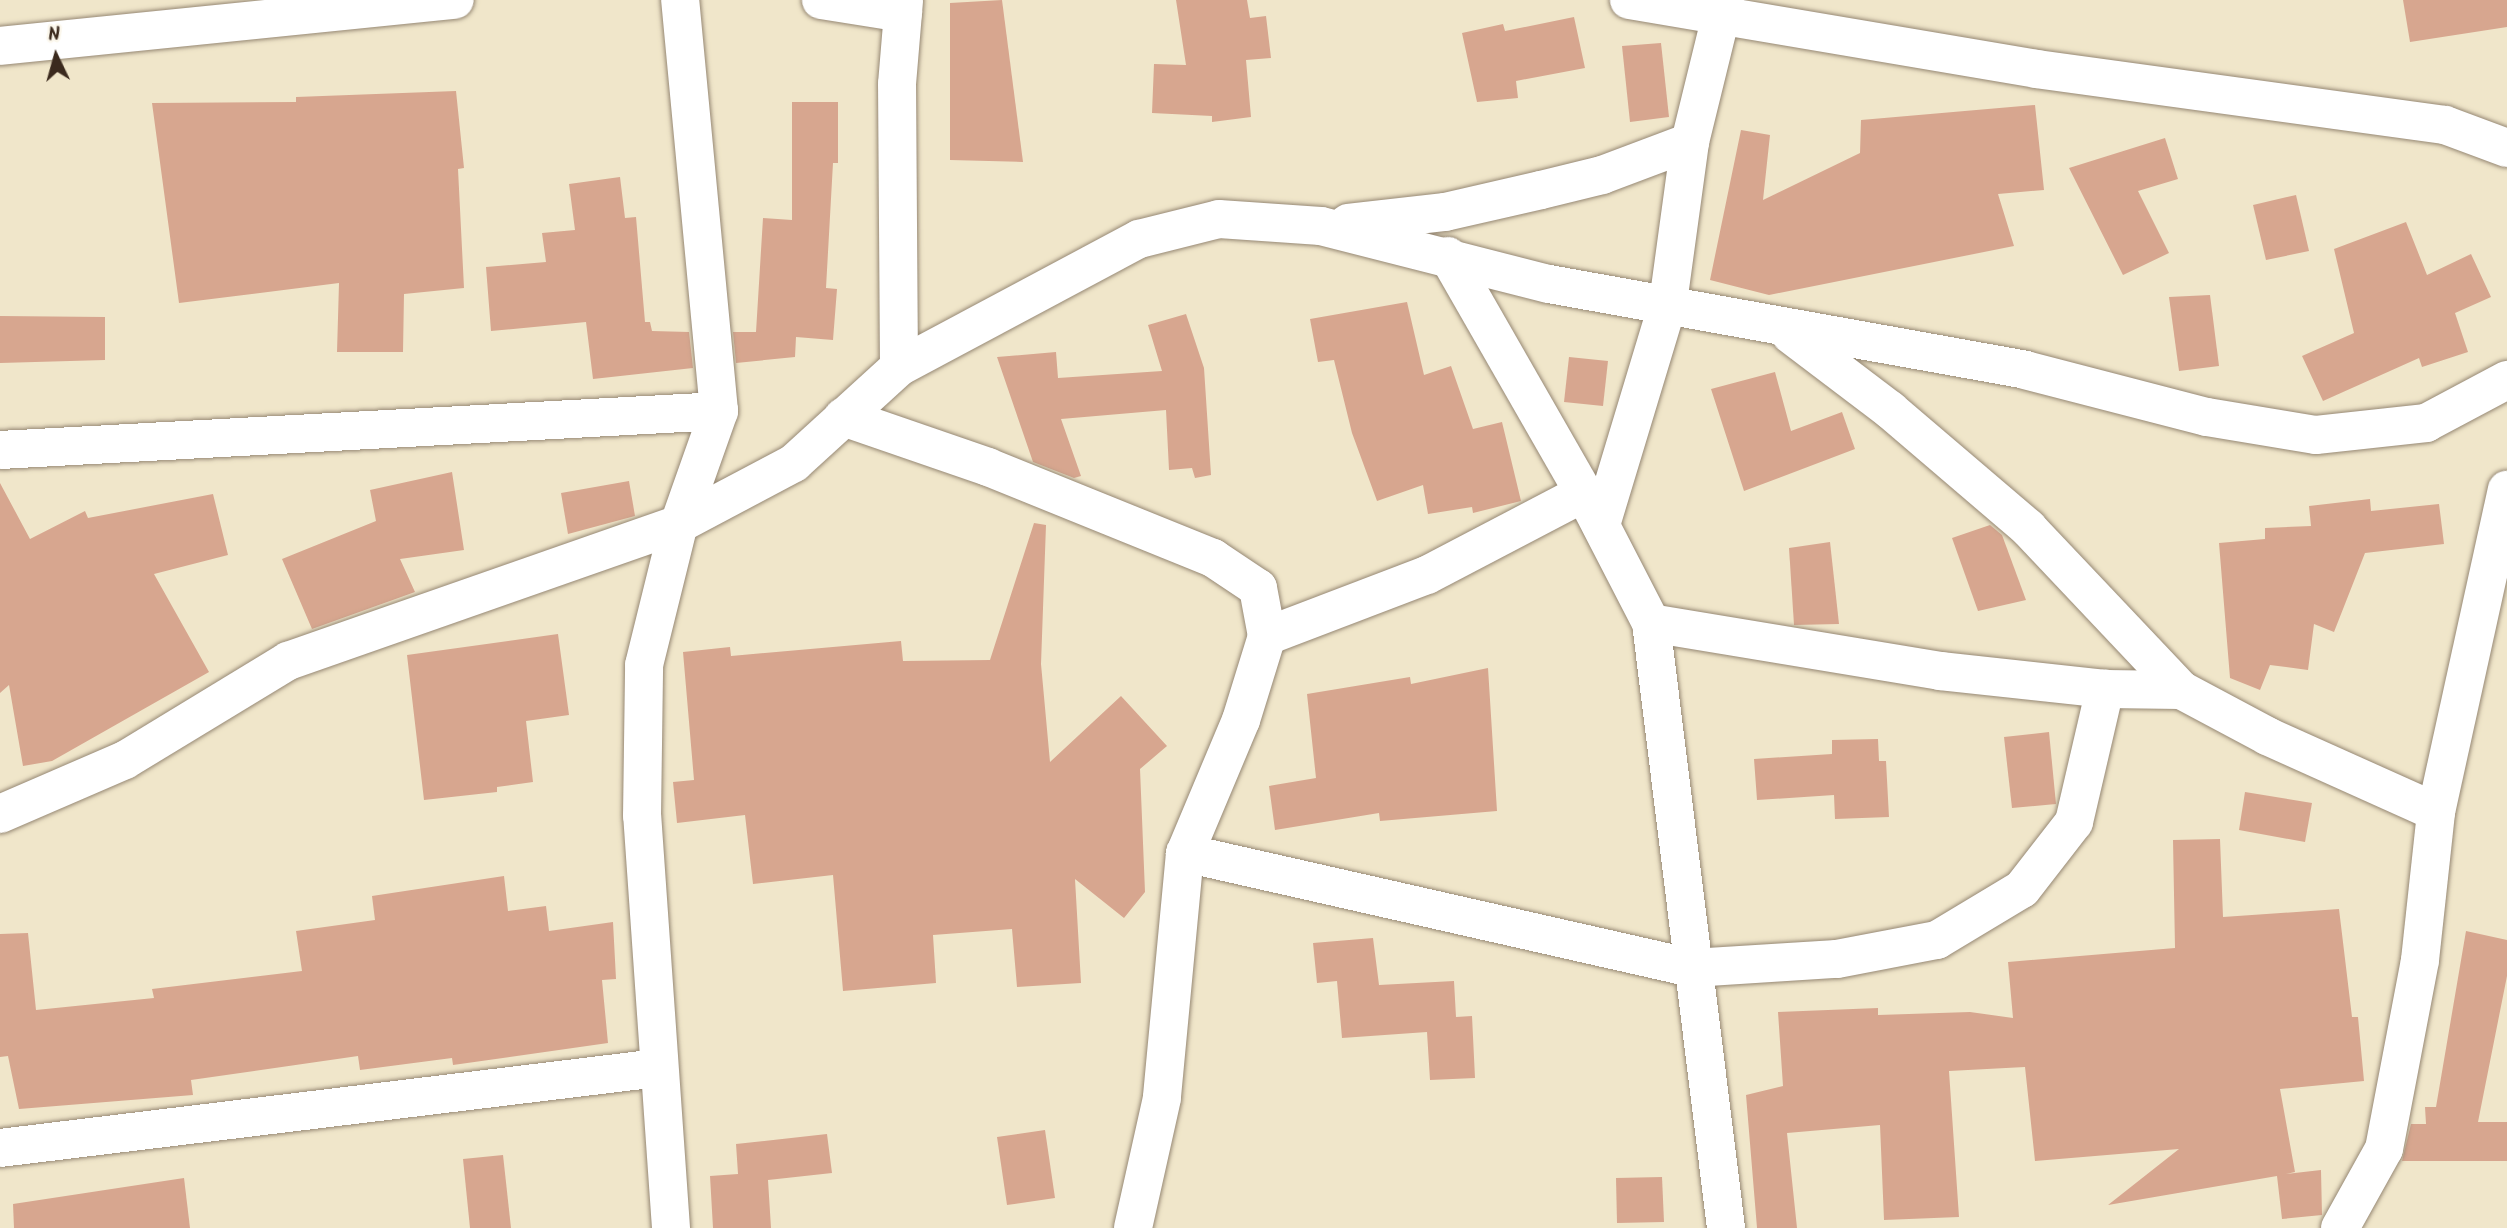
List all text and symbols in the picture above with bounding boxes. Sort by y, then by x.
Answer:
text: N [47,20,61,51]
north arrow [21,21,91,91]

